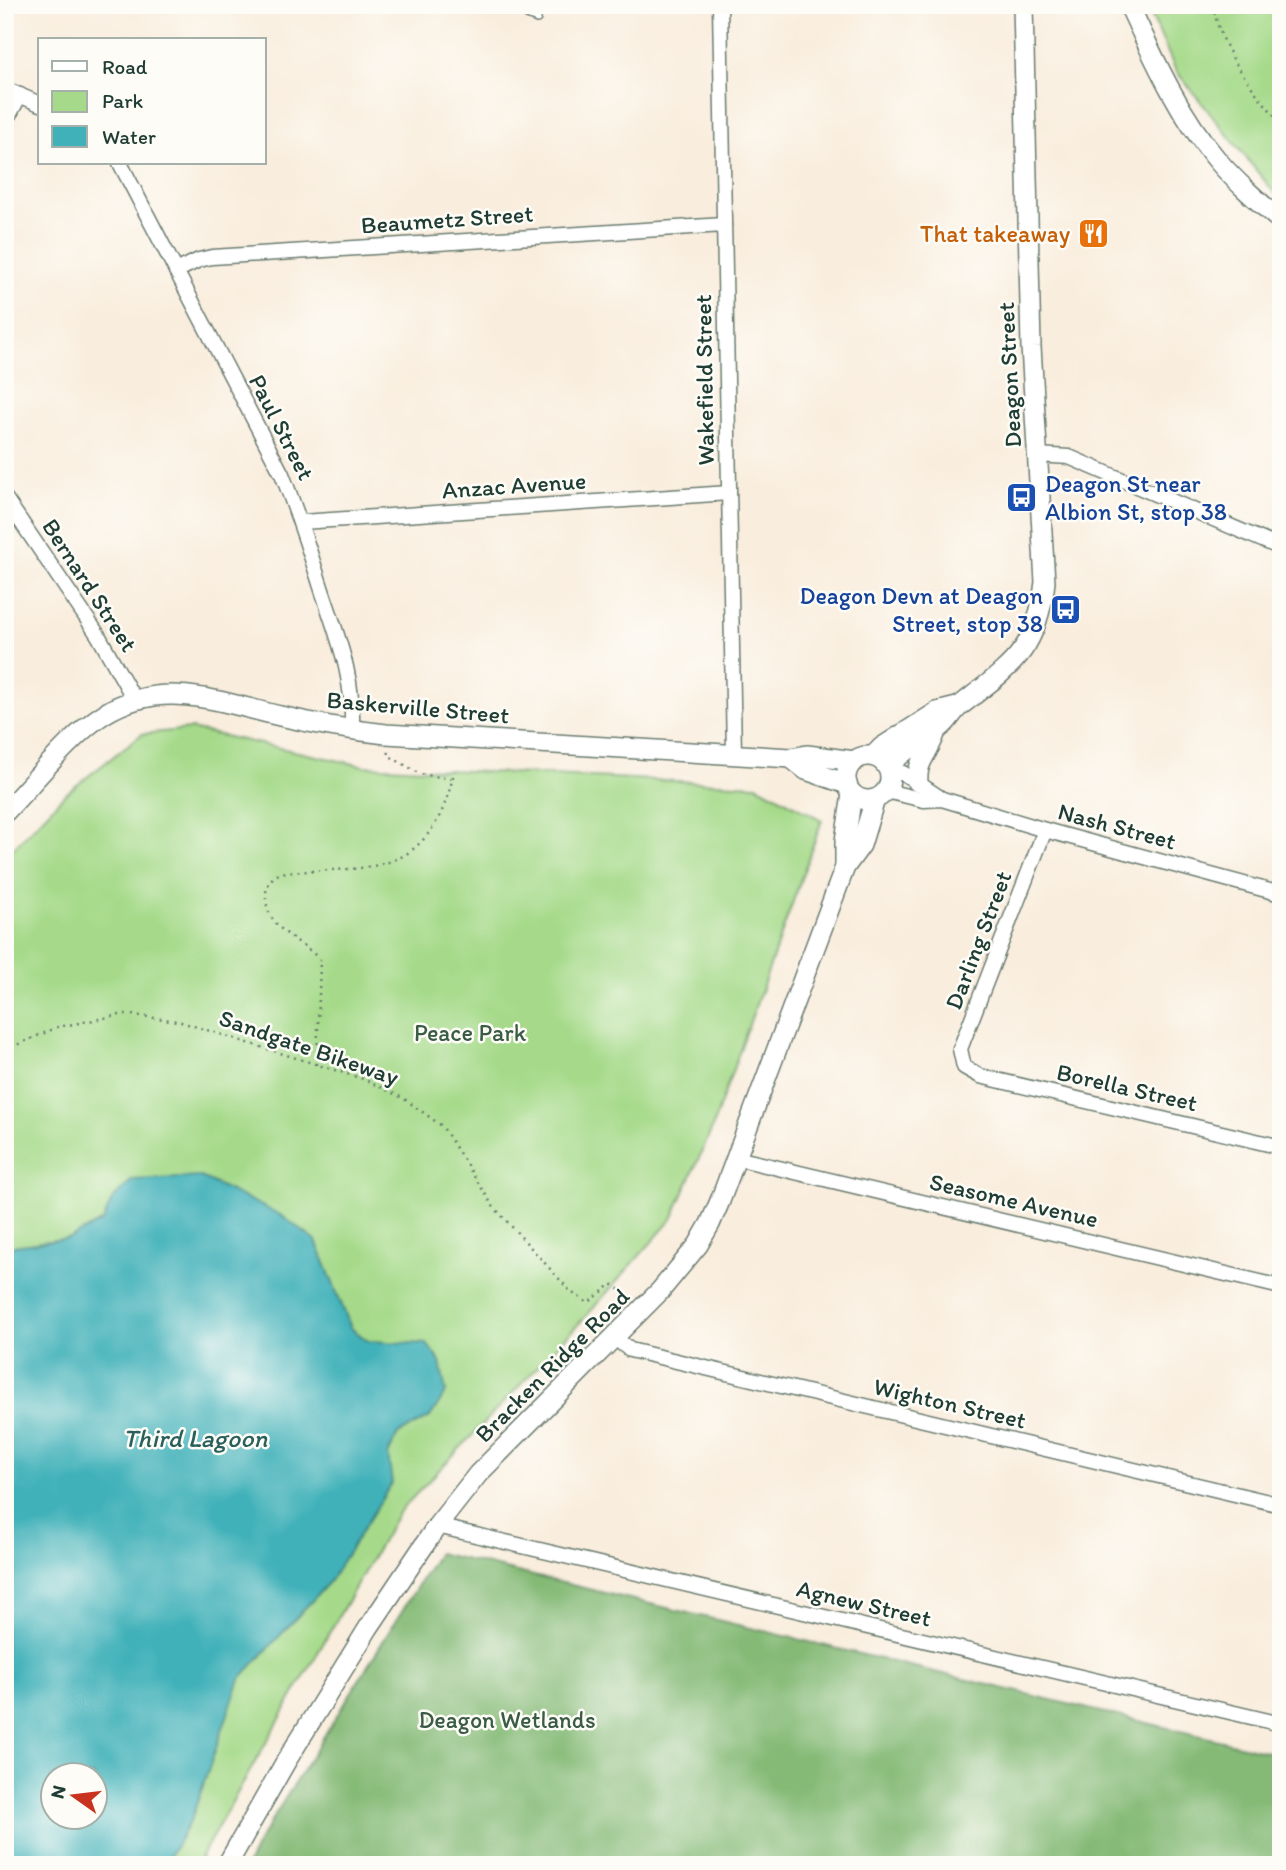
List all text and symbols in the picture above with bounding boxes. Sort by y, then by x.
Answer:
legend [38,38,266,164]
text: Road [102,54,148,79]
text: Park [102,88,144,113]
text: Water [102,124,156,149]
street label: Beaumetz Street [360,199,534,239]
restaurant icon: That takeaway [1076,216,1110,250]
place label: That takeaway [920,219,1071,248]
street label: Wakefield Street [688,294,720,466]
street label: Deagon Street [991,301,1027,449]
street label: Paul Street [243,369,321,485]
street label: Anzac Avenue [441,465,587,505]
place label: Deagon St near Albion St, stop 38 [1045,469,1227,526]
bus stop icon: Deagon St near Albion St, stop 38 [1005,480,1039,514]
street label: Bernard Street [36,513,144,657]
place label: Deagon Devn at Deagon Street, stop 38 [800,581,1043,638]
bus stop icon: Deagon Devn at Deagon Street, stop 38 [1049,592,1083,626]
street label: Baskerville Street [326,685,510,729]
street label: Nash Street [1055,796,1179,856]
street label: Darling Street [938,867,1018,1013]
street label: Sandgate Bikeway [215,1003,403,1091]
park label: Peace Park [414,1018,527,1047]
street label: Borella Street [1054,1057,1200,1117]
street label: Seasome Avenue [927,1167,1101,1233]
street label: Bracken Ridge Road [469,1282,635,1448]
street label: Wighton Street [871,1371,1029,1435]
water label: Third Lagoon [123,1422,267,1454]
street label: Agnew Street [794,1573,934,1633]
park label: Deagon Wetlands [418,1705,596,1734]
north arrow [38,1762,108,1832]
text: N [45,1783,71,1801]

